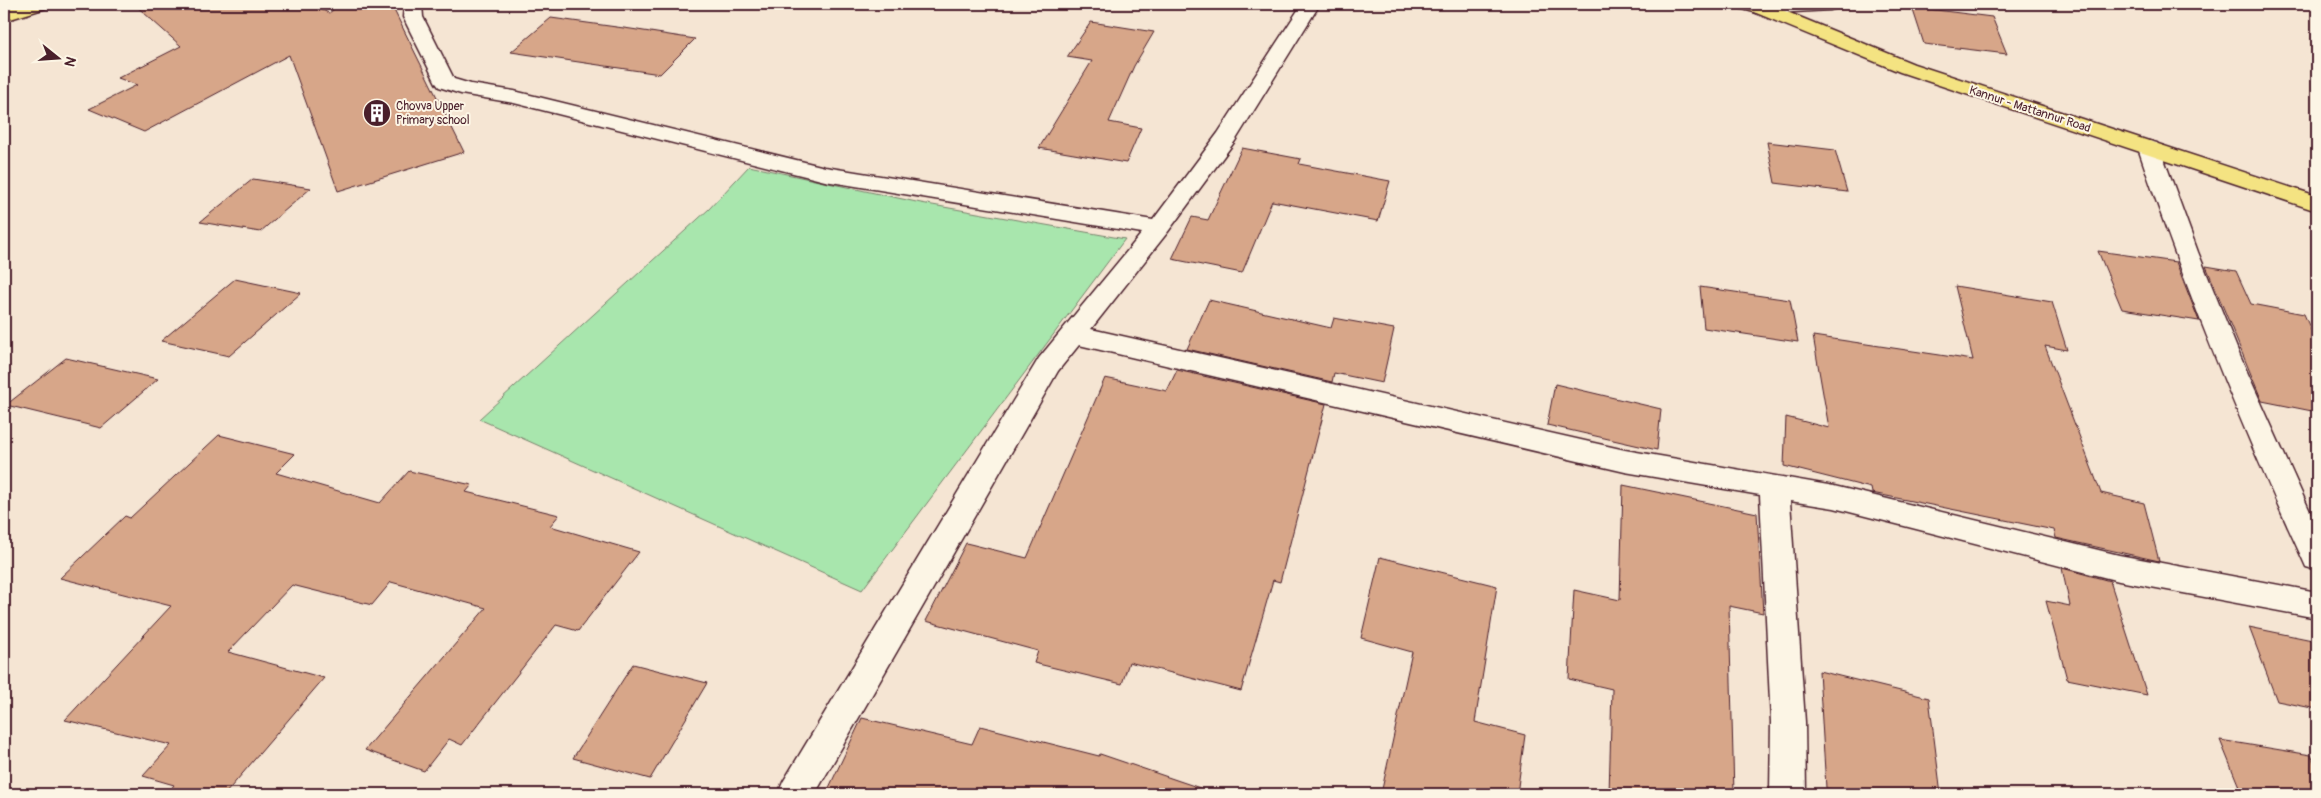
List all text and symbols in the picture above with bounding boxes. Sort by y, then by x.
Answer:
north arrow [32,32,82,82]
text: N [60,55,79,69]
street label: Kannur - Mattannur Road [1967,83,2093,136]
building icon: Chovva Upper Primary school [362,98,392,128]
place label: Chovva Upper Primary school [396,99,470,128]

